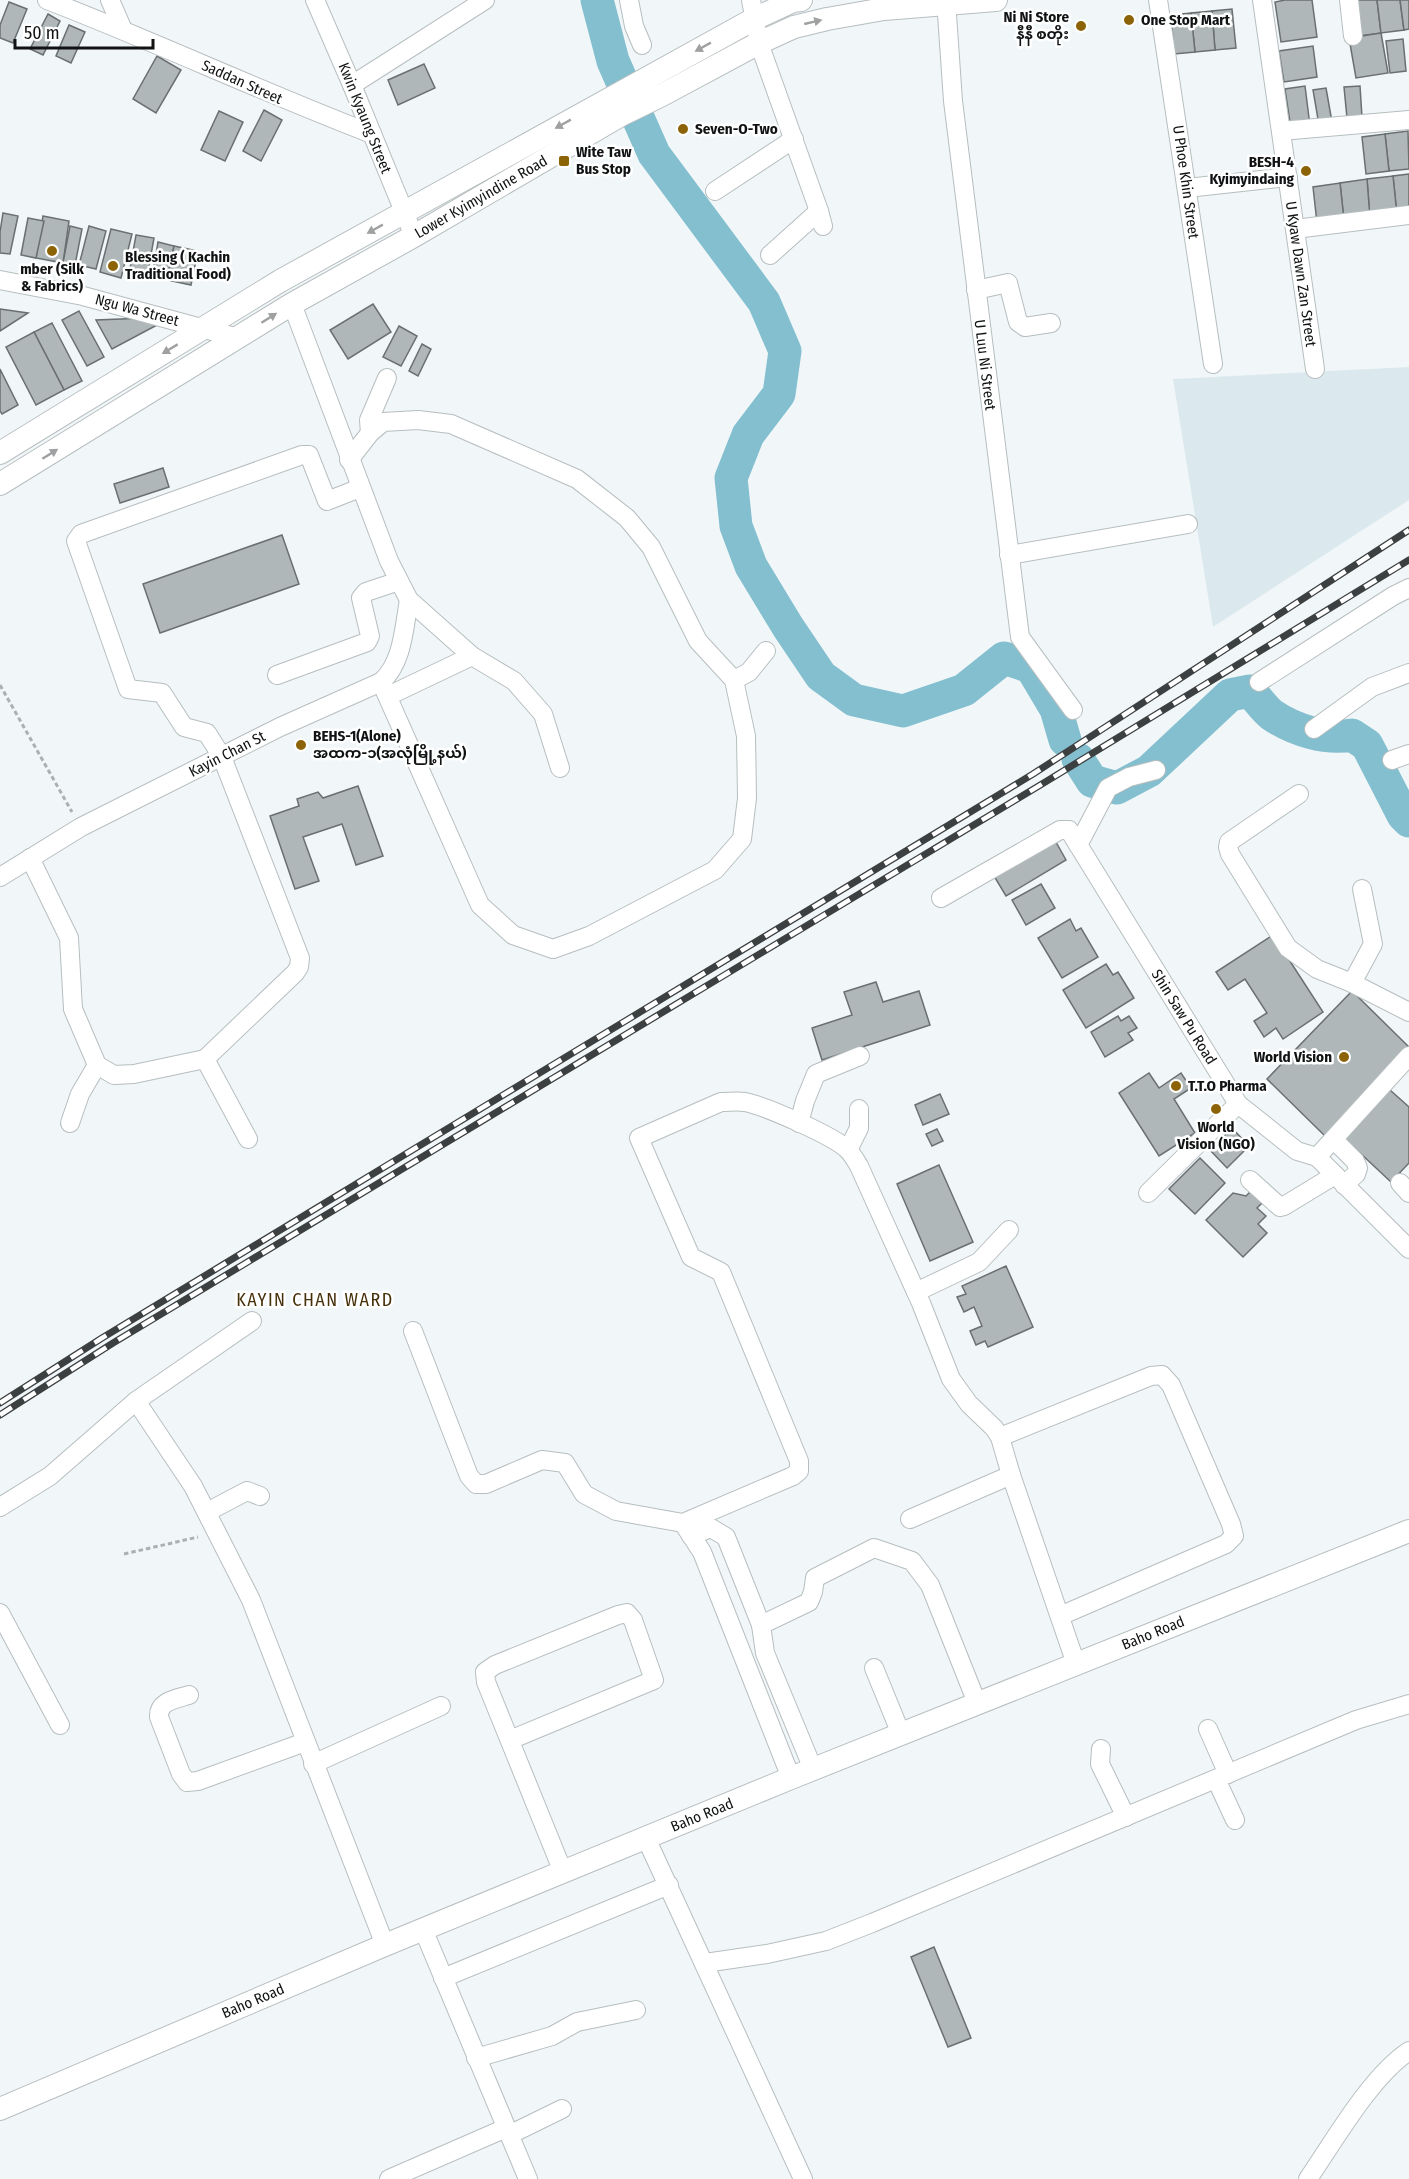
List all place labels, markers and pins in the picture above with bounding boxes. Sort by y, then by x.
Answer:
place label: Ni Ni Store နီနီ စတိုး [1004,8,1069,46]
place label: One Stop Mart [1141,11,1231,29]
marker: One Stop Mart [1122,13,1136,27]
marker: Ni Ni Store နီနီ စတိုး [1074,19,1088,33]
place label: Seven-O-Two [695,120,778,138]
marker: Seven-O-Two [676,122,690,136]
place label: Wite Taw Bus Stop [576,143,632,178]
place label: BESH-4 Kyimyindaing [1209,153,1295,188]
marker: Wite Taw Bus Stop [557,154,571,168]
marker: BESH-4 Kyimyindaing [1299,164,1313,178]
marker: mber (Silk & Fabrics) [45,244,59,258]
place label: Blessing ( Kachin Traditional Food) [125,248,231,283]
marker: Blessing ( Kachin Traditional Food) [106,259,120,273]
place label: mber (Silk & Fabrics) [20,260,84,295]
place label: BEHS-1(Alone) အထက-၁(အလုံမြို့နယ်) [313,727,467,765]
marker: BEHS-1(Alone) အထက-၁(အလုံမြို့နယ်) [294,738,308,752]
place label: World Vision [1254,1048,1332,1066]
marker: World Vision [1337,1050,1351,1064]
place label: T.T.O Pharma [1188,1077,1267,1095]
marker: T.T.O Pharma [1169,1079,1183,1093]
marker: World Vision (NGO) [1209,1102,1223,1116]
place label: World Vision (NGO) [1176,1118,1255,1153]

